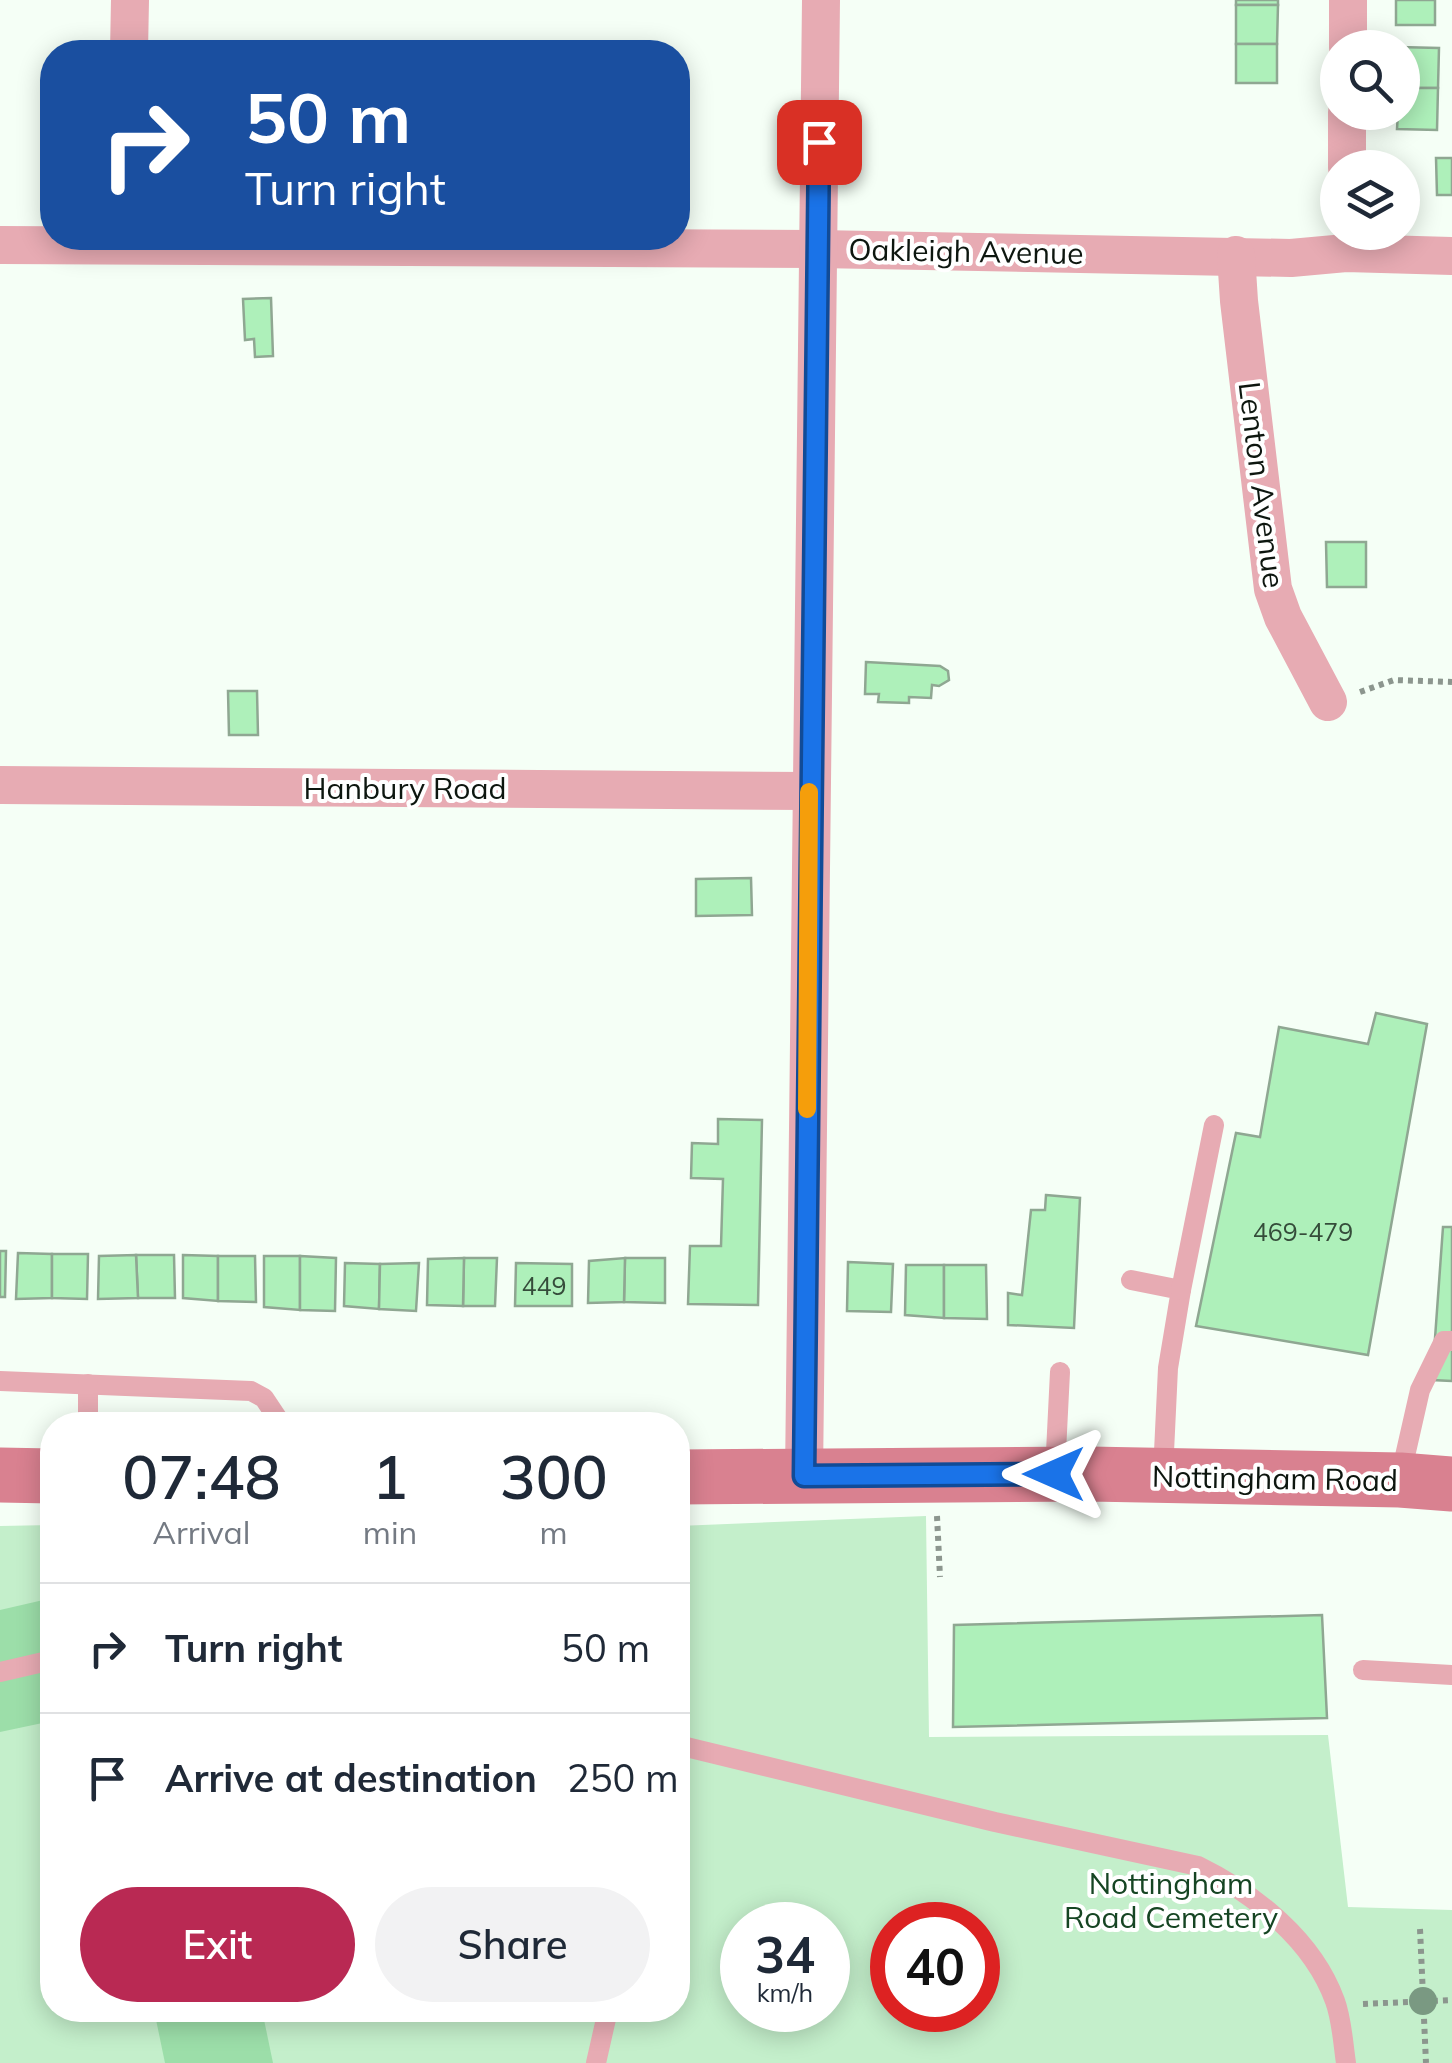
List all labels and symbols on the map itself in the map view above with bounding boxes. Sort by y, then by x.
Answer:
pin [777,100,862,185]
street label: Oakleigh Avenue [848,230,1084,272]
street label: Lenton Avenue [1230,380,1294,590]
street label: Hanbury Road [304,769,506,807]
house number: 469-479 [1253,1216,1353,1247]
house number: 449 [521,1270,567,1301]
position arrow [1002,1422,1106,1526]
street label: Nottingham Road [1152,1457,1398,1499]
park label: Nottingham Road Cemetery [1064,1864,1278,1936]
speed limit sign: 40 [870,1902,1000,2032]

